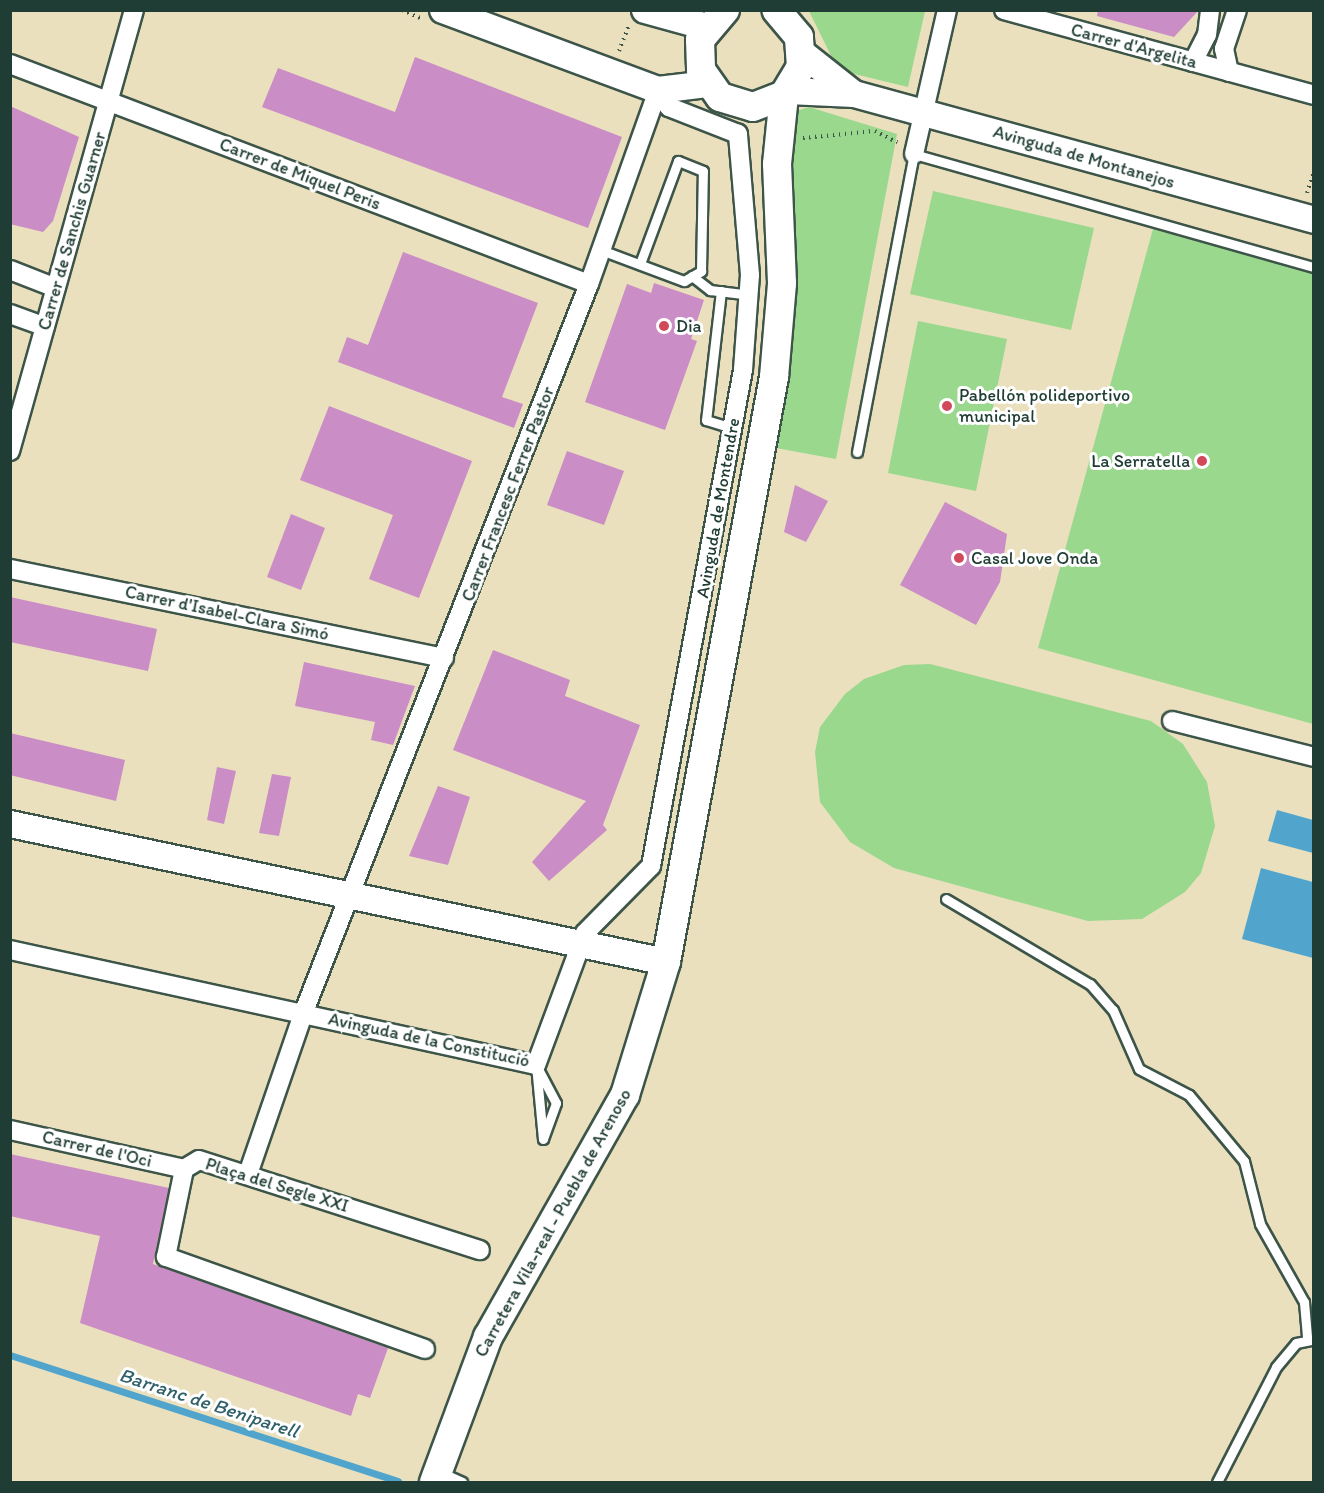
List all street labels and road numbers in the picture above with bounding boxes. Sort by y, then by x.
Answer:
street label: Carrer d'Argelita [1068,19,1200,73]
street label: Avinguda de Montanejos [990,121,1178,193]
street label: Carrer de Sanchis Guarner [33,129,111,333]
street label: Carrer de Miquel Peris [216,133,384,215]
street label: Carrer Francesc Ferrer Pastor [457,384,559,604]
street label: Avinguda de Montendre [691,416,745,600]
street label: Carrer d'Isabel-Clara Simó [123,581,331,645]
street label: Avinguda de la Constitució [326,1008,532,1072]
street label: Carretera Vila-real - Puebla de Arenoso [470,1085,636,1361]
street label: Carrer de l'Oci [40,1126,154,1172]
street label: Plaça del Segle XXI [203,1153,351,1217]

